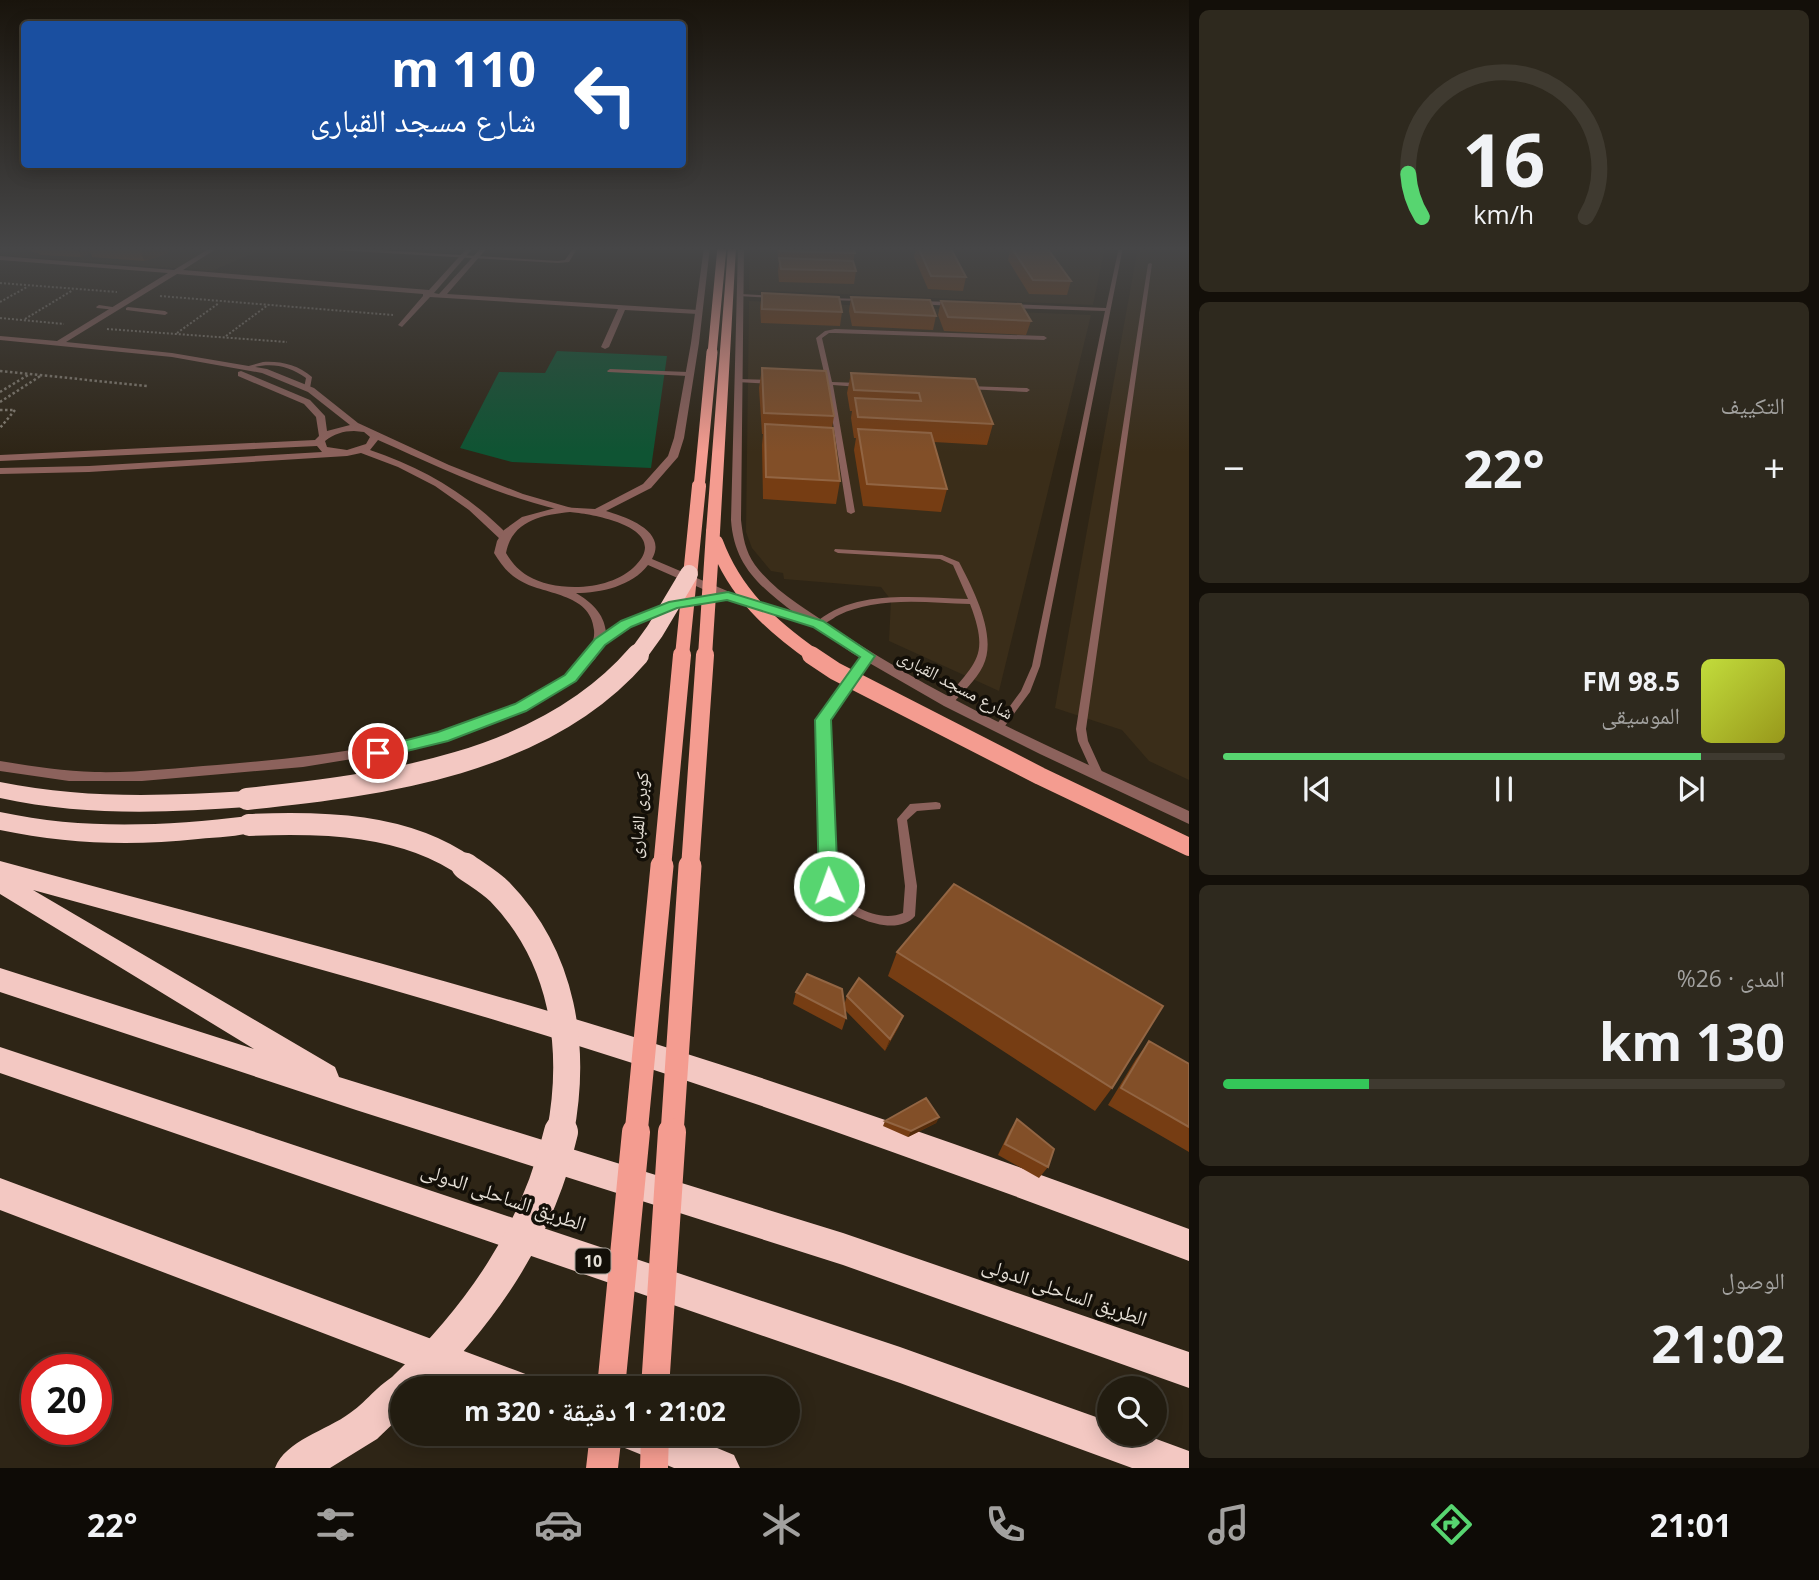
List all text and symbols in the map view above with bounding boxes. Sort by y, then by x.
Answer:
text: 110 m [391,35,536,101]
icon: left [560,49,651,140]
text: شارع مسجد القبارى [310,98,536,141]
text: 16 [1462,109,1546,208]
text: km/h [1474,197,1534,231]
text: التكييف [1720,389,1785,421]
text: 22° [1463,432,1545,503]
text: − [1223,441,1245,493]
text: + [1763,441,1785,493]
street label: شارع مسجد القبارى [894,644,1018,724]
text: 98.5 FM [1582,663,1680,699]
text: الموسيقى [1601,699,1680,731]
pin [348,723,408,783]
icon: arrive [359,734,397,772]
street label: كوبرى القبارى [622,770,654,859]
icon: previous [1298,770,1336,808]
icon: pause [1485,770,1523,808]
icon: next [1672,770,1710,808]
position arrow [792,849,866,923]
text: المدى · 26% [1677,962,1785,994]
text: 130 km [1599,1005,1785,1076]
street label: الطريق الساحلى الدولى [418,1155,590,1237]
road number: 10 [576,1248,610,1274]
street label: الطريق الساحلى الدولى [979,1250,1151,1332]
text: الوصول [1721,1264,1785,1296]
text: 21:02 [1651,1307,1785,1378]
speed limit sign: 20 [21,1354,112,1445]
map controls [1097,1376,1167,1446]
button: search [1097,1376,1167,1446]
text: 21:02 · 1 دقيقة · 320 m [464,1393,726,1429]
icon: filters [311,1500,360,1549]
icon: car [534,1500,583,1549]
icon: climate [757,1500,806,1549]
icon: phone [981,1500,1030,1549]
icon: music [1204,1500,1253,1549]
icon: directions [1427,1500,1476,1549]
text: 22° [87,1503,137,1546]
text: 21:01 [1650,1503,1732,1546]

